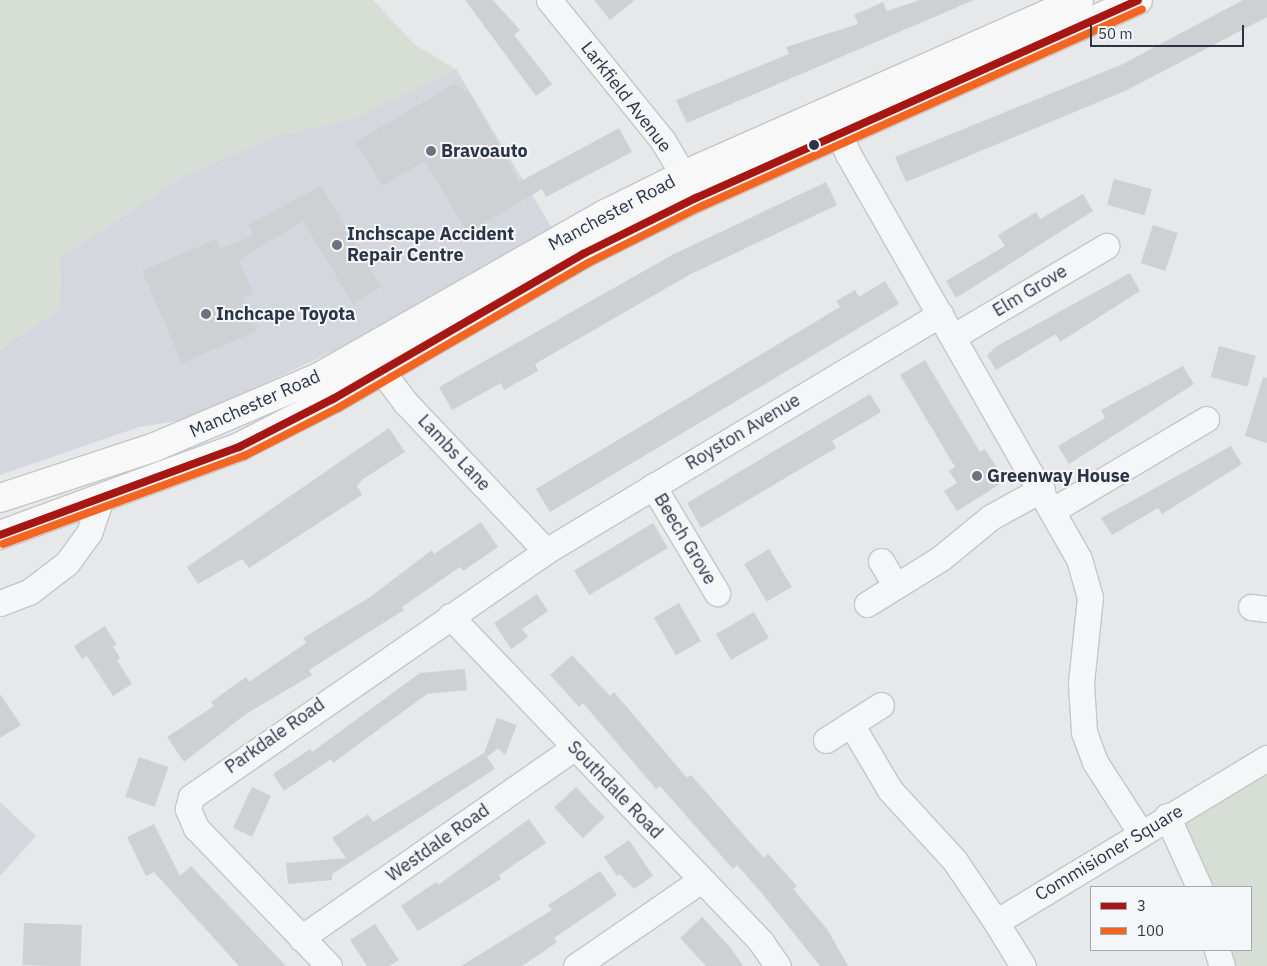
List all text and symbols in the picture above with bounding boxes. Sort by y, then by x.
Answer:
scale bar [1092,15,1246,47]
text: 50 m [1098,24,1133,43]
street label: Larkfield Avenue [576,37,676,157]
place label: Bravoauto [441,140,528,162]
unlabelled marker [809,140,819,150]
marker: Bravoauto [425,145,437,157]
street label: Manchester Road [545,170,679,256]
place label: Inchscape Accident Repair Centre [347,224,514,266]
marker: Inchscape Accident Repair Centre [331,239,343,251]
street label: Elm Grove [989,260,1071,322]
place label: Inchcape Toyota [216,303,355,325]
marker: Inchcape Toyota [200,308,212,320]
street label: Manchester Road [186,366,324,442]
street label: Royston Avenue [682,389,804,475]
street label: Lambs Lane [413,410,495,496]
place label: Greenway House [987,465,1130,487]
marker: Greenway House [971,470,983,482]
street label: Beech Grove [649,489,721,589]
street label: Parkdale Road [221,694,329,778]
street label: Southdale Road [563,737,667,843]
street label: Westdale Road [382,799,494,887]
street label: Commisioner Square [1031,800,1187,906]
legend [1090,886,1252,951]
text: 3 [1137,896,1146,915]
text: 100 [1137,921,1164,940]

